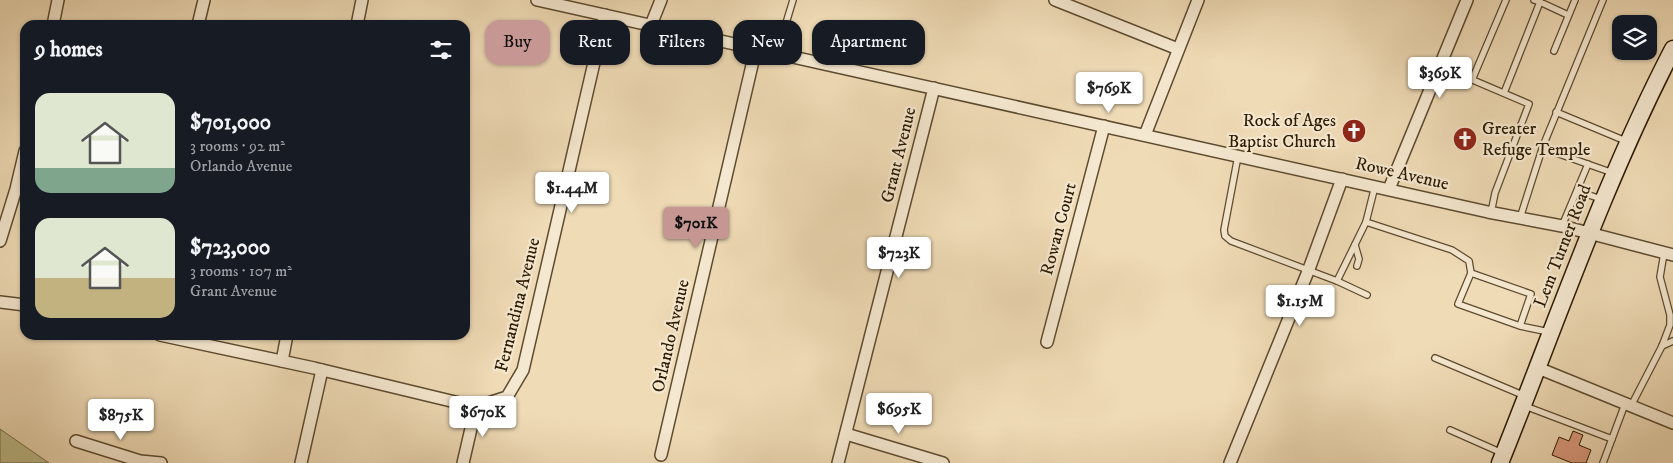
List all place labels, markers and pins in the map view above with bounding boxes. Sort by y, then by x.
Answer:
pin: $369K [1405,56,1475,99]
pin: $769K [1074,72,1144,114]
place label: Rock of Ages Baptist Church [1228,110,1337,153]
church icon: Rock of Ages Baptist Church [1341,118,1367,144]
place label: Greater Refuge Temple [1482,118,1590,161]
church icon: Greater Refuge Temple [1452,126,1478,152]
pin: $1.44M [531,172,613,214]
pin: $701K [661,206,731,249]
pin: $723K [864,236,934,279]
pin: $1.15M [1259,284,1341,327]
pin: $695K [864,392,934,435]
pin: $670K [448,396,518,438]
pin: $875K [86,398,156,441]

